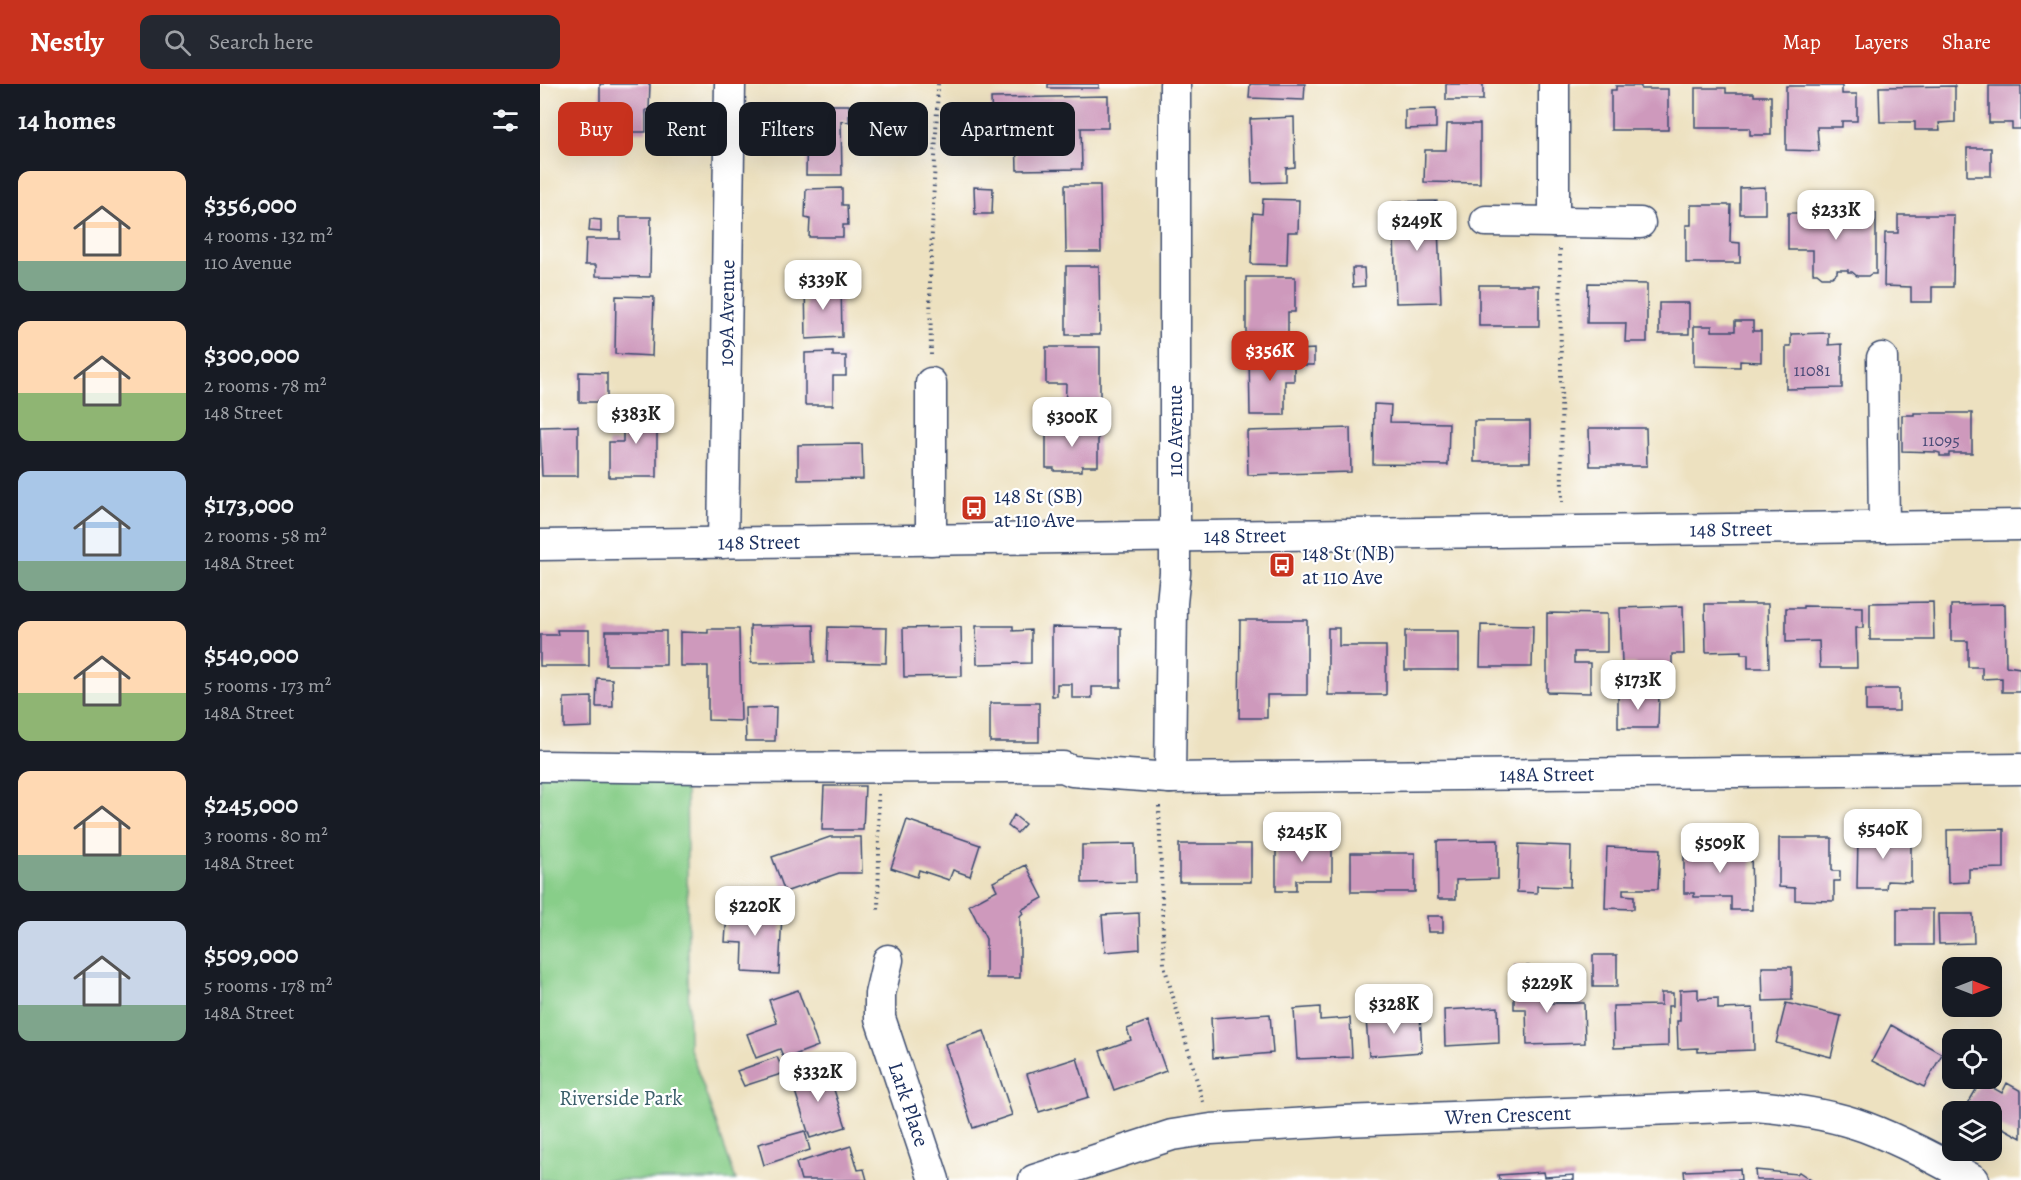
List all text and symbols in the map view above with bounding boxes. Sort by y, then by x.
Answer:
search box [140,15,560,69]
text: Nestly [30,23,104,61]
icon: search [161,26,194,59]
text: Search here [209,27,313,57]
text: Map [1782,28,1821,56]
text: Layers [1854,28,1909,56]
text: Share [1942,28,1991,56]
chip: Buy [558,102,633,156]
chip: Rent [645,102,727,156]
chip: Filters [739,102,836,156]
chip: New [848,102,928,156]
chip: Apartment [940,102,1075,156]
text: 14 homes [18,103,116,138]
icon: filters [489,104,522,137]
text: $356,000 [204,187,297,222]
pin: $233K [1794,190,1878,241]
icon: home [66,195,138,267]
text: $233K [1811,196,1861,223]
pin: $249K [1375,201,1459,252]
text: $249K [1392,207,1442,234]
text: 4 rooms · 132 m² [204,222,333,249]
text: 110 Avenue [204,249,292,276]
street label: 109A Avenue [712,259,741,367]
pin: $339K [781,260,865,311]
text: $339K [799,266,847,293]
pin: $356K [1228,331,1312,382]
text: $300,000 [204,337,300,372]
text: $356K [1246,337,1294,364]
icon: home [66,345,138,417]
house number: 11081 [1794,358,1830,382]
text: 2 rooms · 78 m² [204,372,327,399]
street label: 110 Avenue [1161,385,1189,477]
pin: $383K [594,394,678,445]
pin: $300K [1030,397,1114,448]
text: 148 Street [204,399,283,426]
text: $383K [611,400,661,427]
text: $300K [1046,403,1098,430]
house number: 11095 [1922,428,1960,452]
place label: 148 St (SB) at 110 Ave [994,482,1082,534]
text: $173,000 [204,487,294,522]
bus stop icon: 148 St (SB) at 110 Ave [959,493,989,523]
icon: home [66,495,138,567]
street label: 148 Street [1689,514,1773,543]
street label: 148 Street [1203,521,1287,550]
text: 2 rooms · 58 m² [204,522,327,549]
street label: 148 Street [717,527,801,557]
place label: 148 St (NB) at 110 Ave [1302,539,1394,591]
text: 148A Street [204,549,294,576]
bus stop icon: 148 St (NB) at 110 Ave [1267,550,1297,580]
text: $540,000 [204,637,299,672]
icon: home [66,645,138,717]
pin: $173K [1596,660,1680,711]
text: $173K [1615,666,1661,693]
text: 5 rooms · 173 m² [204,672,331,699]
text: 148A Street [204,699,294,726]
street label: 148A Street [1499,760,1595,789]
text: $245,000 [204,787,298,822]
icon: home [66,795,138,867]
pin: $540K [1841,809,1925,860]
pin: $245K [1260,812,1344,863]
text: $540K [1858,815,1908,842]
text: $245K [1277,818,1327,845]
text: 3 rooms · 80 m² [204,822,328,849]
pin: $509K [1678,823,1762,874]
text: $509K [1695,829,1745,856]
text: 148A Street [204,849,294,876]
pin: $220K [713,886,797,937]
text: $220K [729,892,781,919]
text: $509,000 [204,937,299,972]
icon: home [66,945,138,1017]
north arrow [1942,957,2002,1017]
map controls [1942,957,2002,1161]
pin: $229K [1505,963,1589,1014]
text: $229K [1521,969,1573,996]
text: 5 rooms · 178 m² [204,972,333,999]
pin: $328K [1352,984,1436,1035]
text: $328K [1369,990,1419,1017]
text: 148A Street [204,999,294,1026]
button: locate [1942,1029,2002,1089]
pin: $332K [776,1052,860,1103]
text: $332K [793,1058,843,1085]
street label: Lark Place [882,1058,936,1150]
park label: Riverside Park [559,1084,683,1112]
street label: Wren Crescent [1443,1099,1572,1131]
button: layers [1942,1101,2002,1161]

